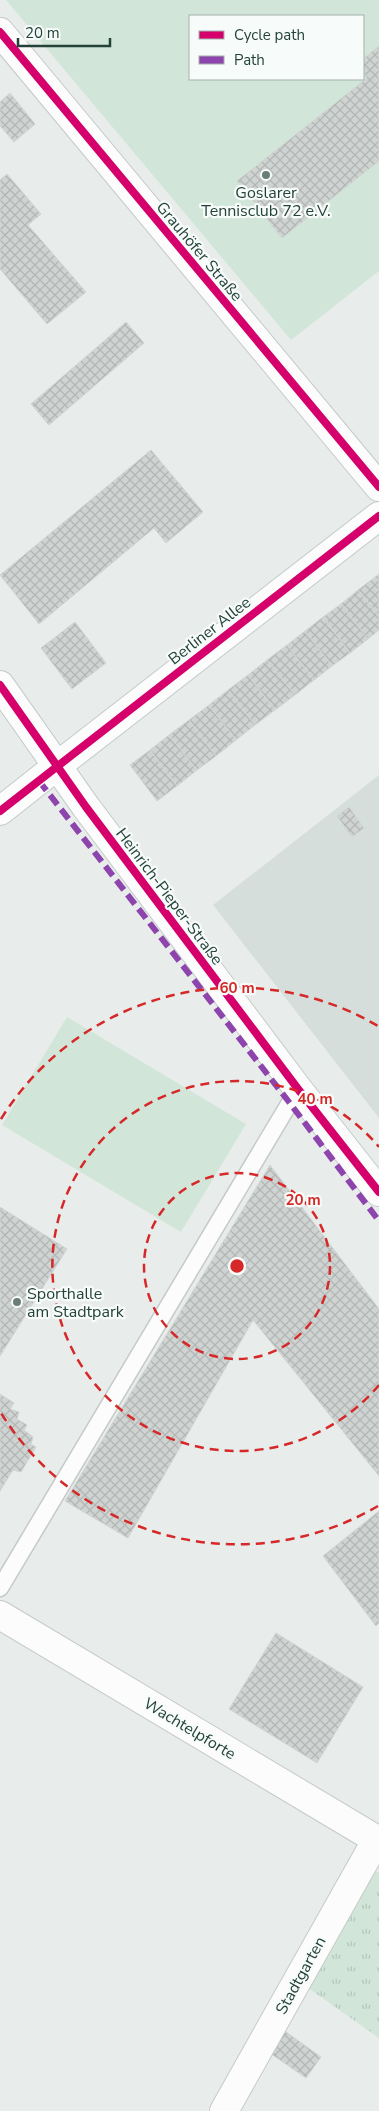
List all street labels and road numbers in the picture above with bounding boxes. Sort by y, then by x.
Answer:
street label: Grauhöfer Straße [151,197,248,306]
street label: Berliner Allee [164,592,255,670]
street label: Heinrich-Pieper-Straße [110,824,228,970]
street label: Wachtelpforte [139,1693,240,1765]
street label: Stadtgarten [270,1933,331,2018]

